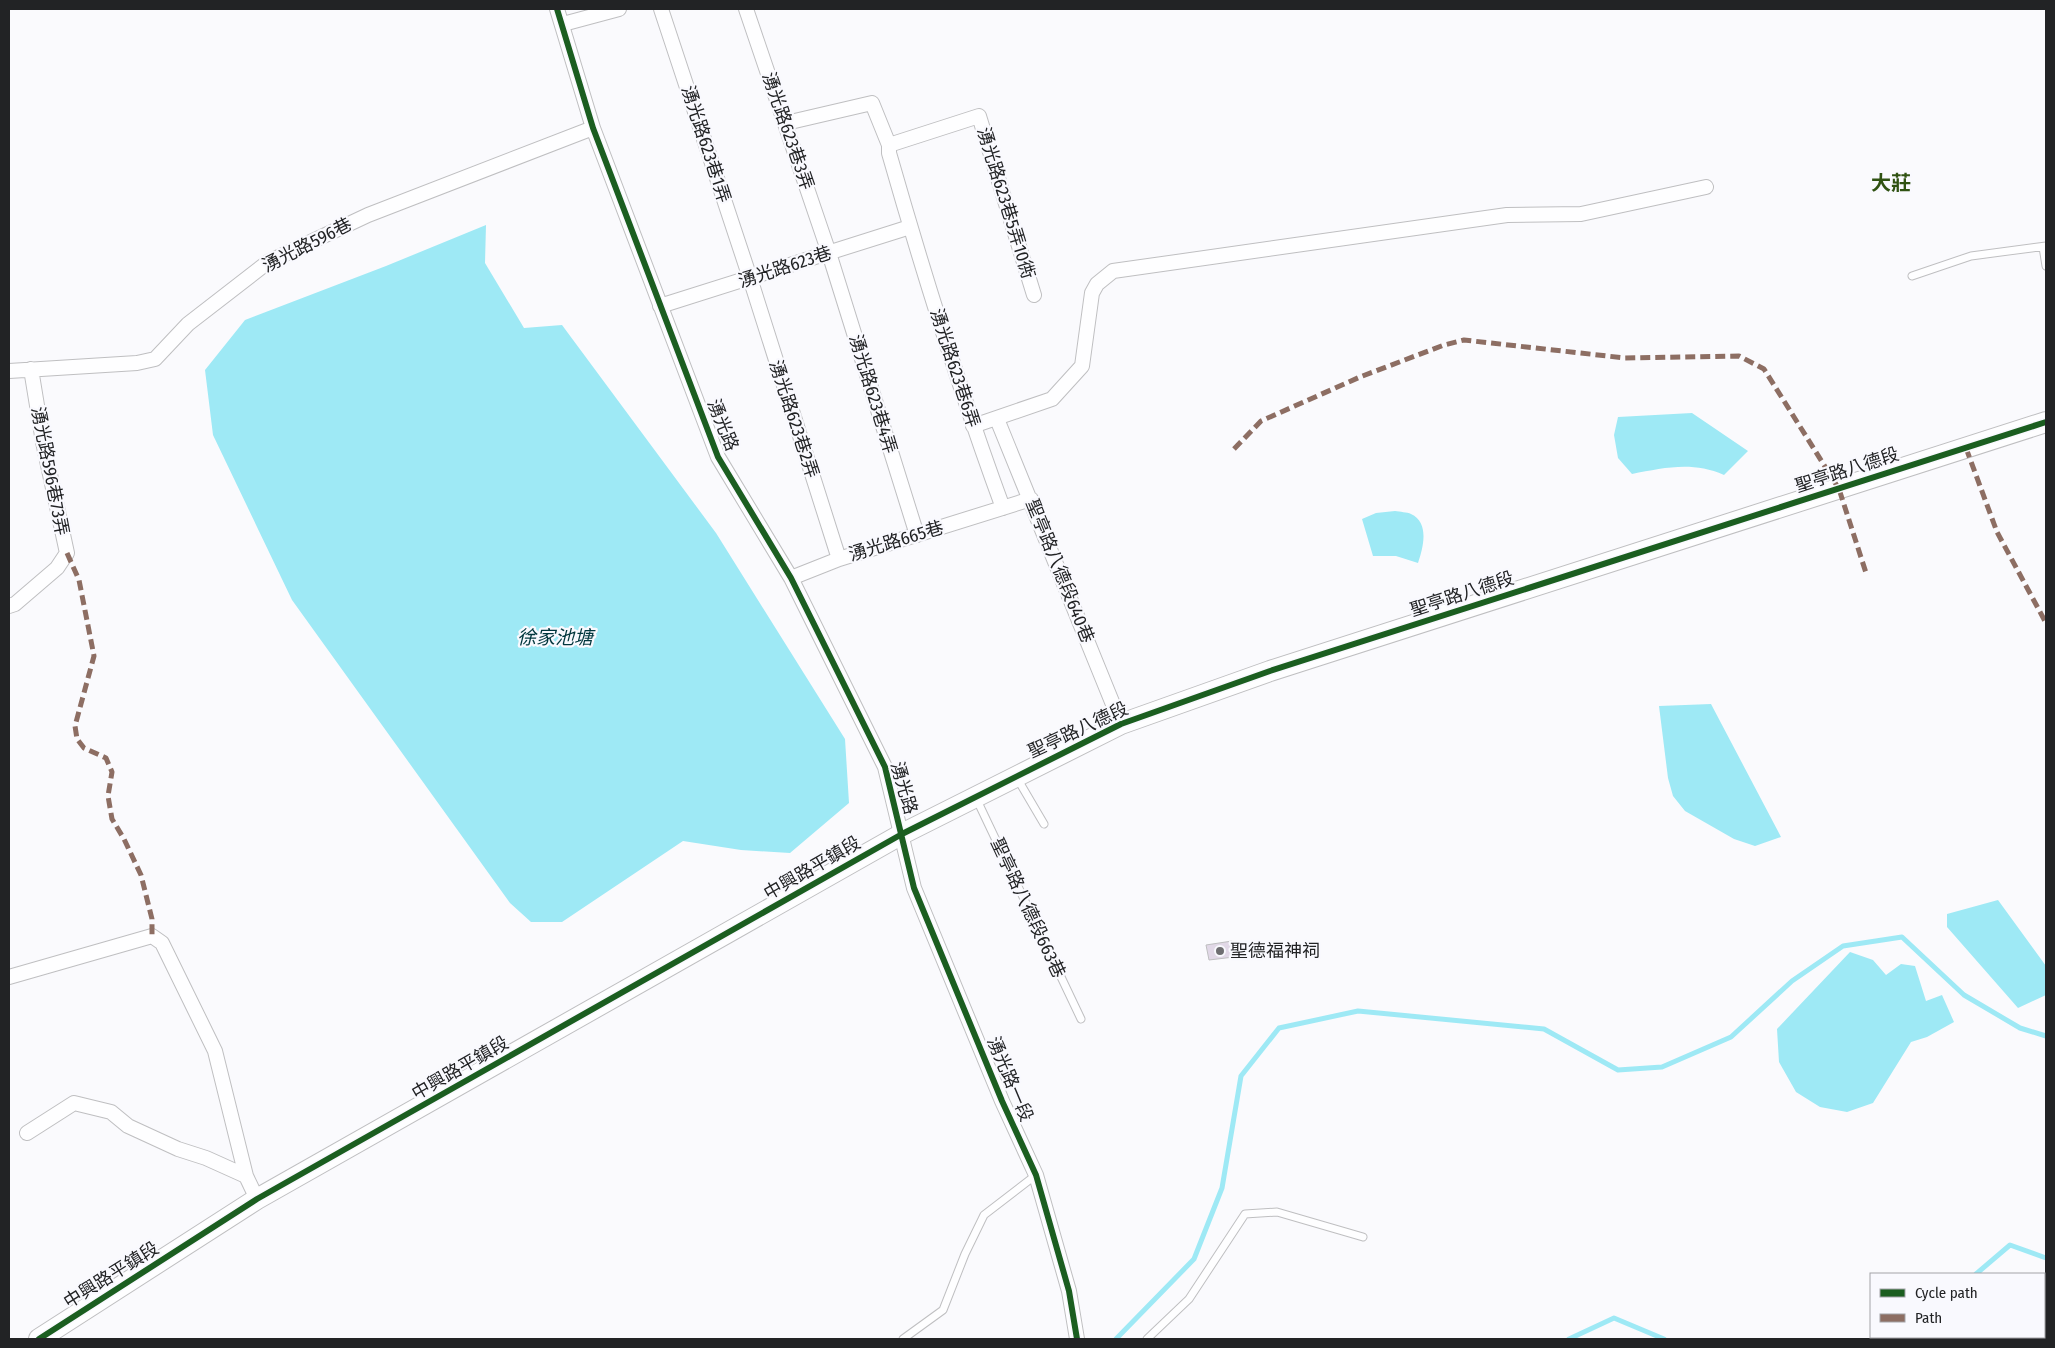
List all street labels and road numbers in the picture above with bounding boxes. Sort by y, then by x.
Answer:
street label: 湧光路623巷3弄 [758,69,818,193]
street label: 湧光路623巷1弄 [677,83,735,205]
street label: 湧光路623巷5弄10衖 [972,124,1040,282]
street label: 湧光路596巷 [258,213,356,277]
street label: 湧光路623巷 [736,242,834,292]
street label: 湧光路623巷6弄 [925,306,985,430]
street label: 湧光路623巷4弄 [844,332,902,456]
street label: 湧光路623巷2弄 [765,357,823,481]
street label: 湧光路 [703,396,743,454]
street label: 湧光路596巷73弄 [27,405,73,537]
street label: 聖亭路八德段 [1792,443,1902,497]
street label: 聖亭路八德段640巷 [1021,496,1099,646]
street label: 湧光路665巷 [846,516,946,566]
street label: 聖亭路八德段 [1407,567,1517,621]
street label: 聖亭路八德段 [1024,697,1132,763]
street label: 湧光路 [886,759,922,817]
street label: 中興路平鎮段 [760,831,864,905]
street label: 聖亭路八德段663巷 [986,835,1070,981]
street label: 中興路平鎮段 [408,1031,512,1105]
street label: 湧光路一段 [982,1033,1038,1125]
street label: 中興路平鎮段 [59,1237,163,1313]

